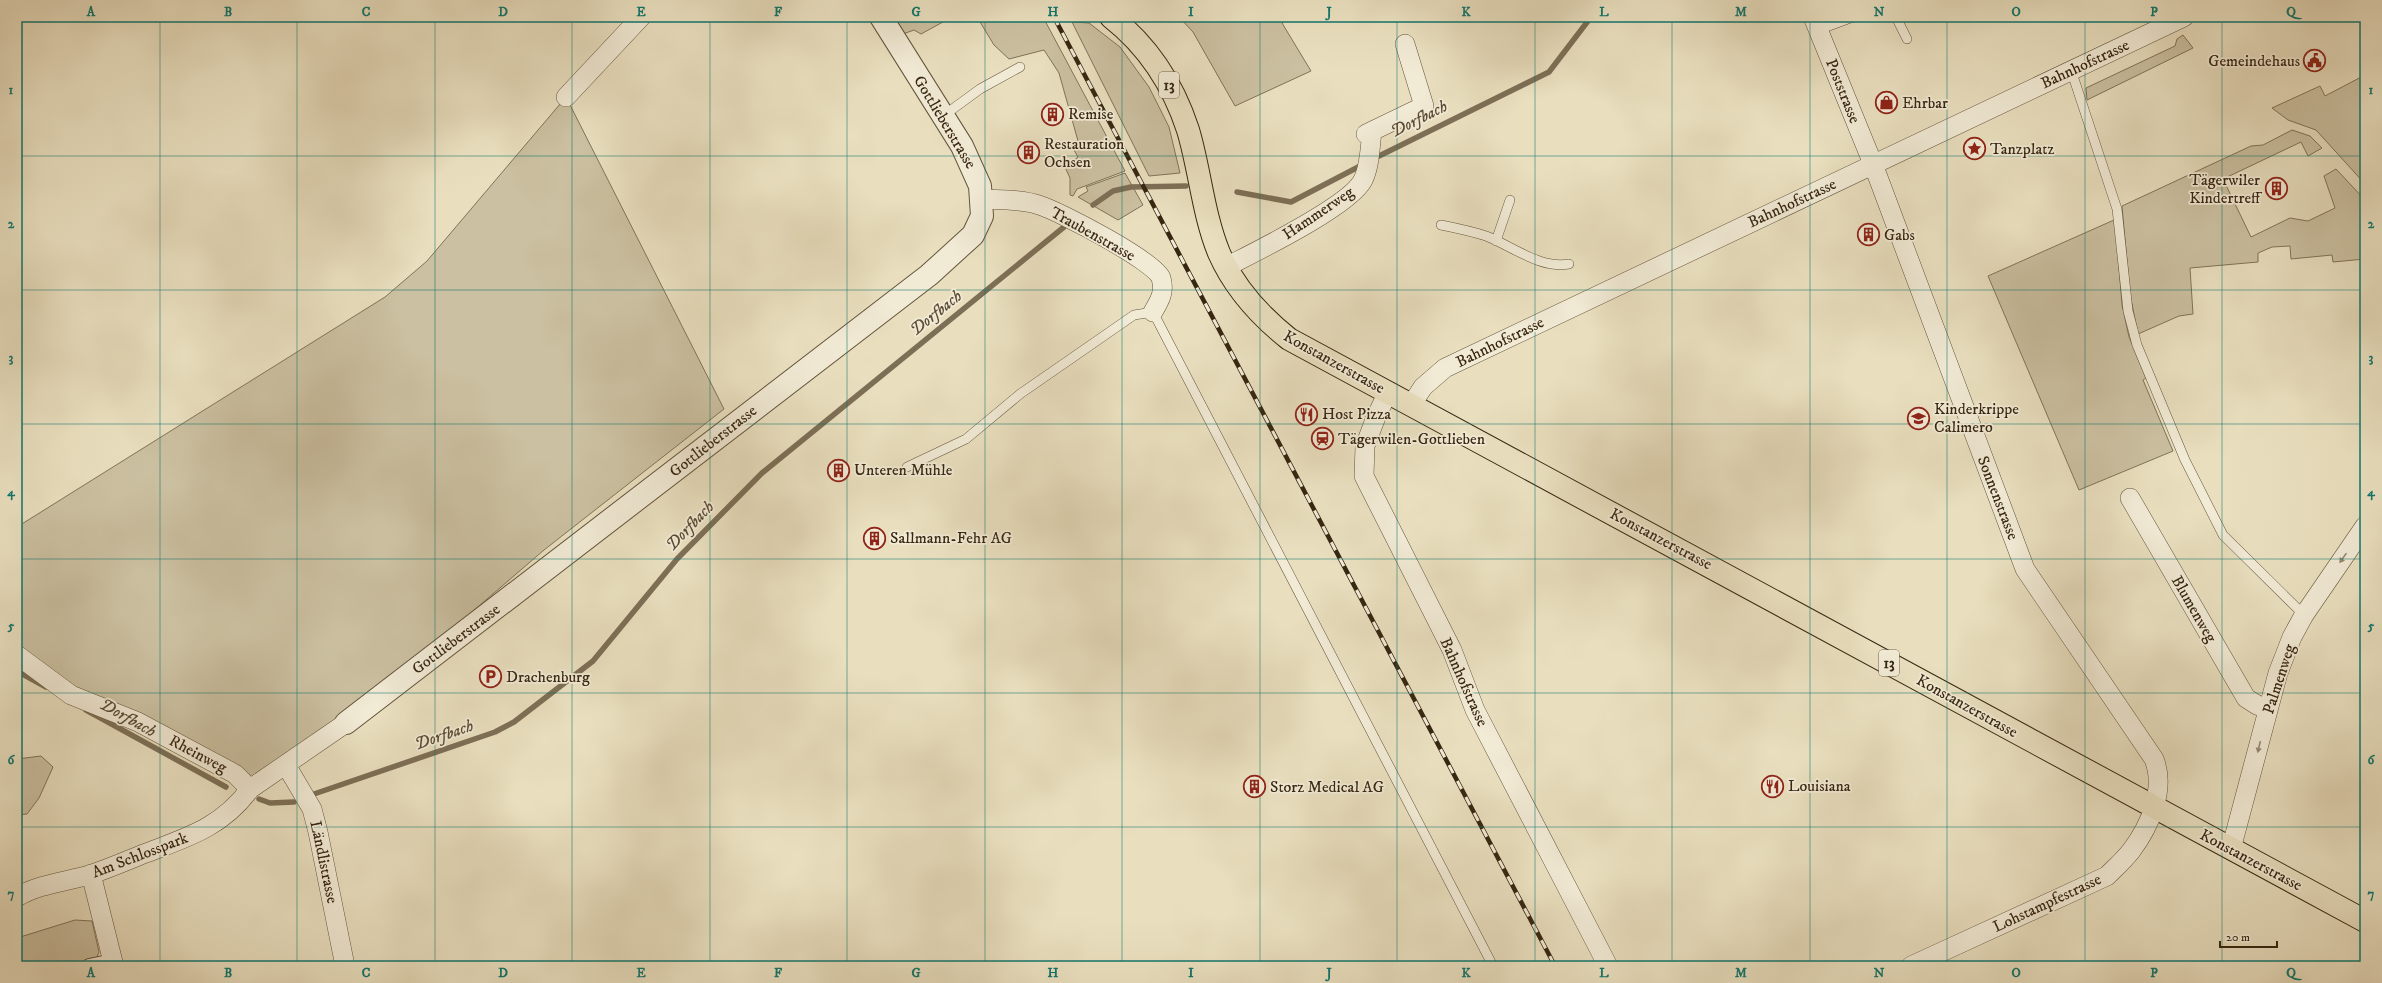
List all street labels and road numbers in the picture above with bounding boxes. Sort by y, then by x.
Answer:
street label: Bahnhofstrasse [2038,35,2133,93]
street label: Poststrasse [1821,56,1865,127]
street label: Gottlieberstrasse [909,72,981,173]
road number: 13 [1159,72,1179,98]
street label: Bahnhofstrasse [1745,174,1840,232]
street label: Hammerweg [1279,182,1358,244]
street label: Traubenstrasse [1047,202,1139,266]
street label: Bahnhofstrasse [1453,312,1548,372]
street label: Konstanzerstrasse [1280,326,1389,398]
street label: Gottlieberstrasse [665,400,761,481]
street label: Sonnenstrasse [1973,453,2023,543]
street label: Konstanzerstrasse [1606,504,1716,575]
street label: Blumenweg [2167,572,2221,646]
street label: Gottlieberstrasse [408,599,504,679]
street label: Bahnhofstrasse [1435,634,1493,730]
street label: Palmenweg [2258,641,2300,717]
road number: 13 [1879,650,1899,676]
street label: Konstanzerstrasse [1913,670,2022,742]
street label: Rheinweg [166,730,231,778]
street label: Ländlistrasse [305,819,343,906]
street label: Konstanzerstrasse [2196,825,2306,896]
street label: Am Schlosspark [89,828,191,882]
street label: Lohstampfestrasse [1990,869,2105,937]

